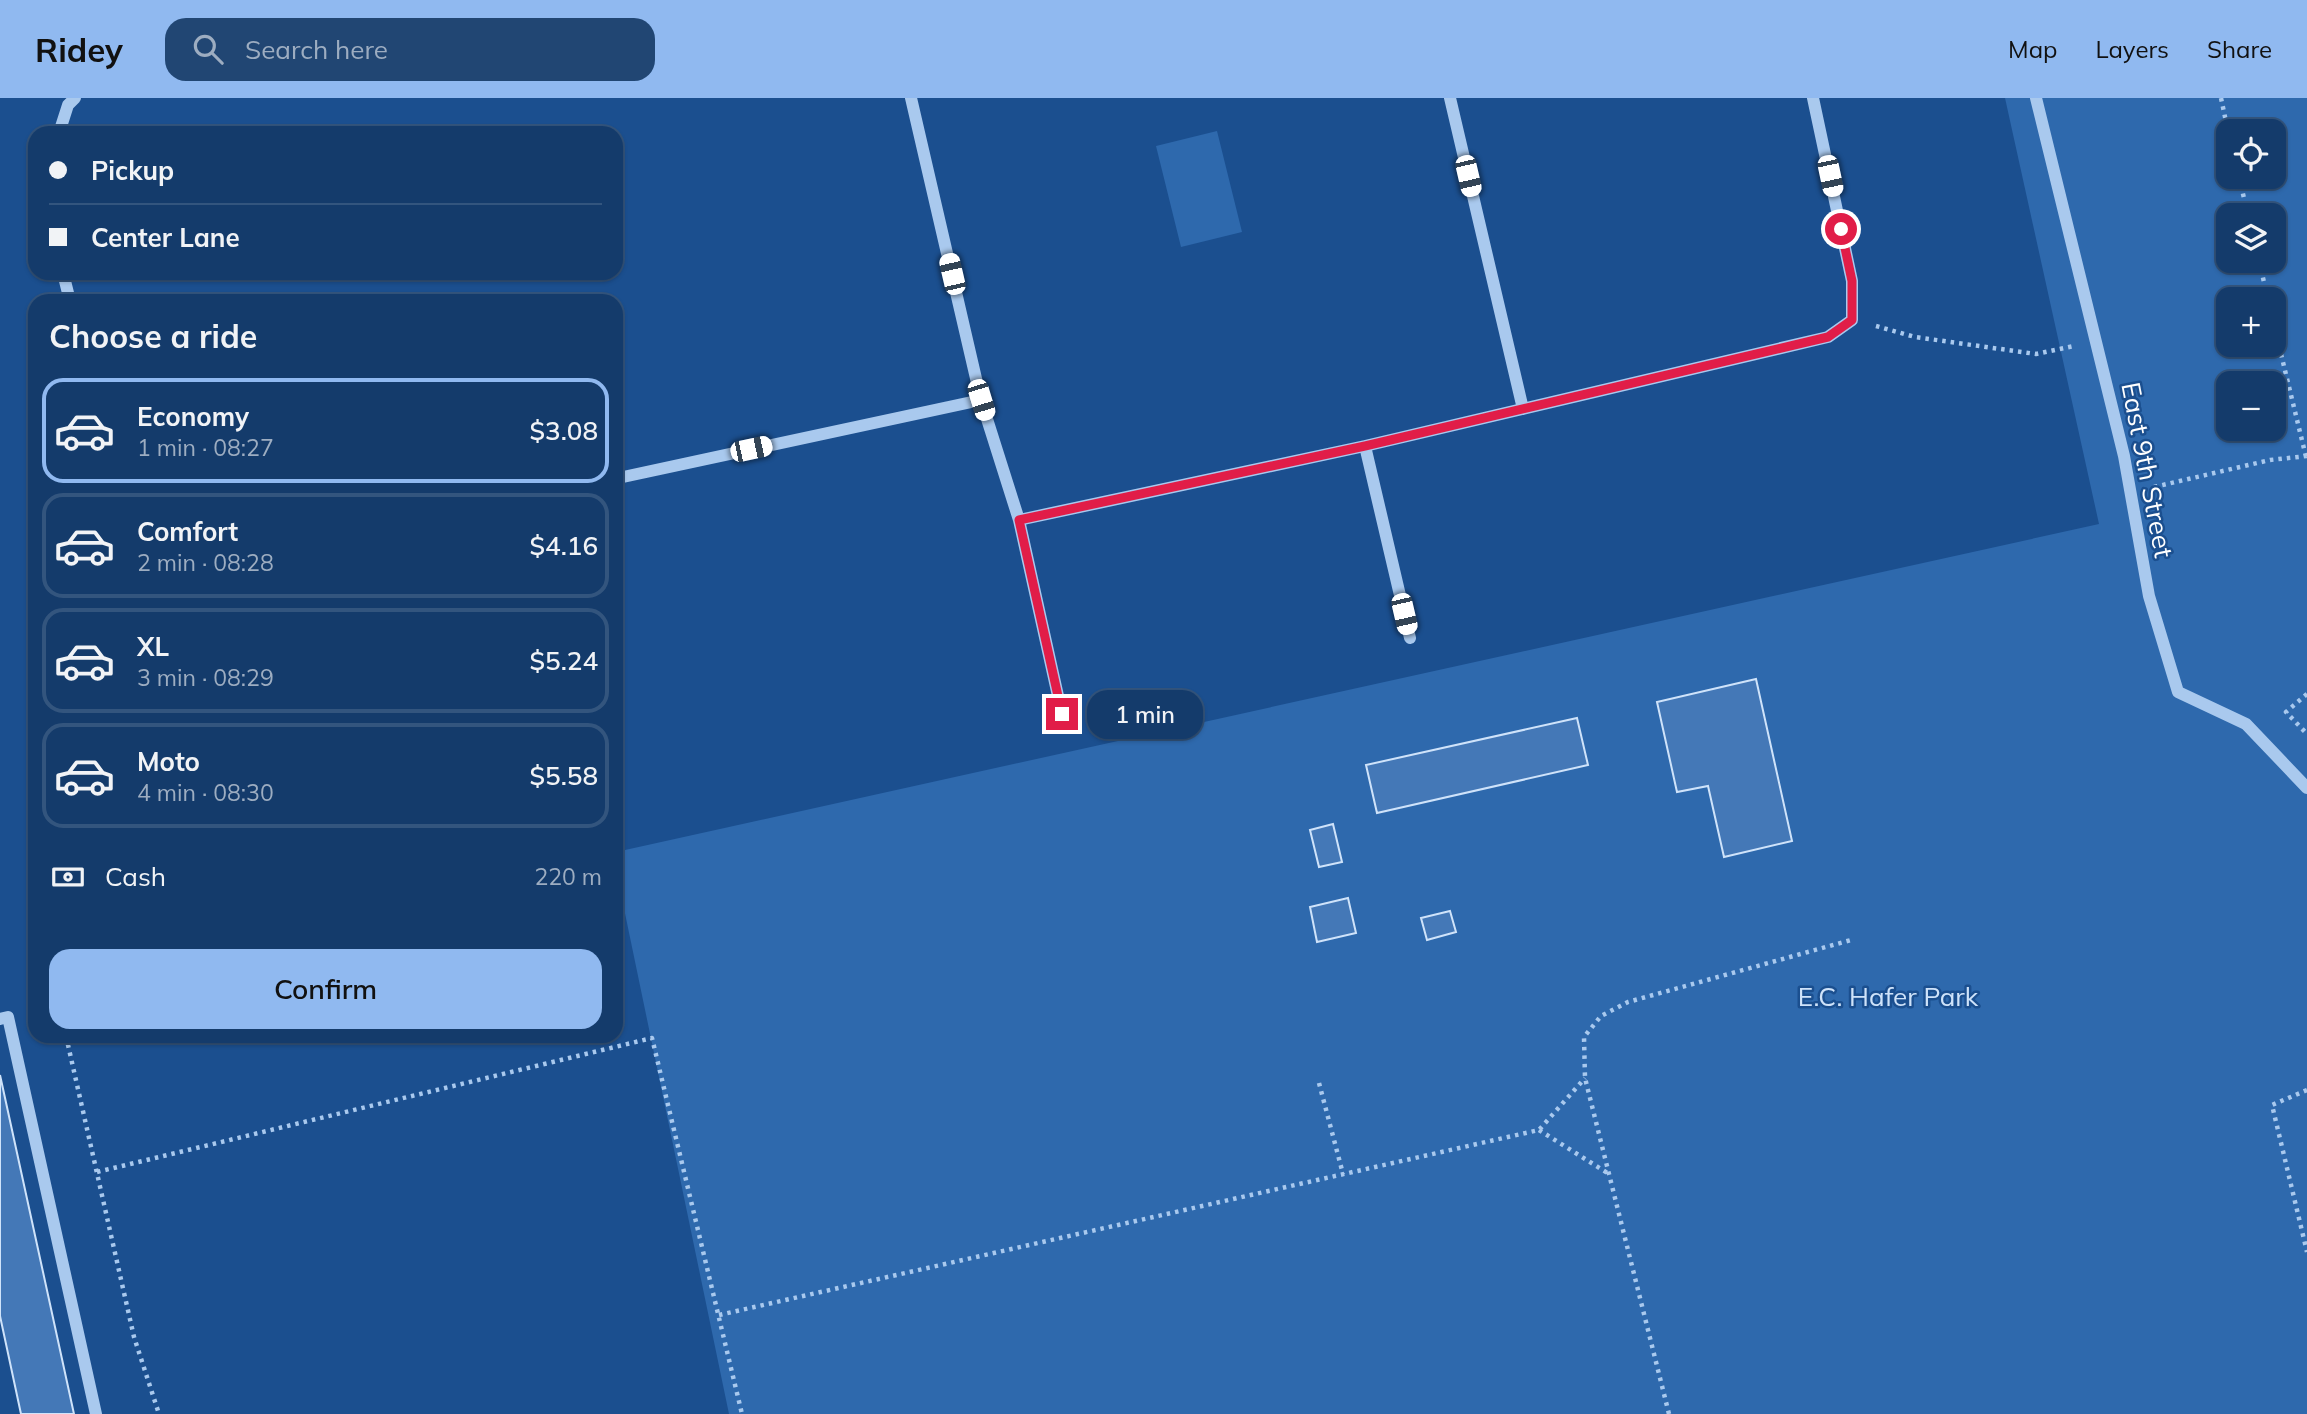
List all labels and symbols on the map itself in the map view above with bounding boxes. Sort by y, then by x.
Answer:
car [1454,153,1483,199]
car [1816,153,1845,199]
route start [1825,213,1857,245]
car [938,251,967,297]
car [965,377,998,423]
street label: East 9th Street [2114,379,2181,560]
car [729,434,774,464]
car [1390,591,1419,637]
callout: 1 min [1086,690,1202,738]
route end [1046,698,1078,730]
park label: E.C. Hafer Park [1798,980,1979,1013]

